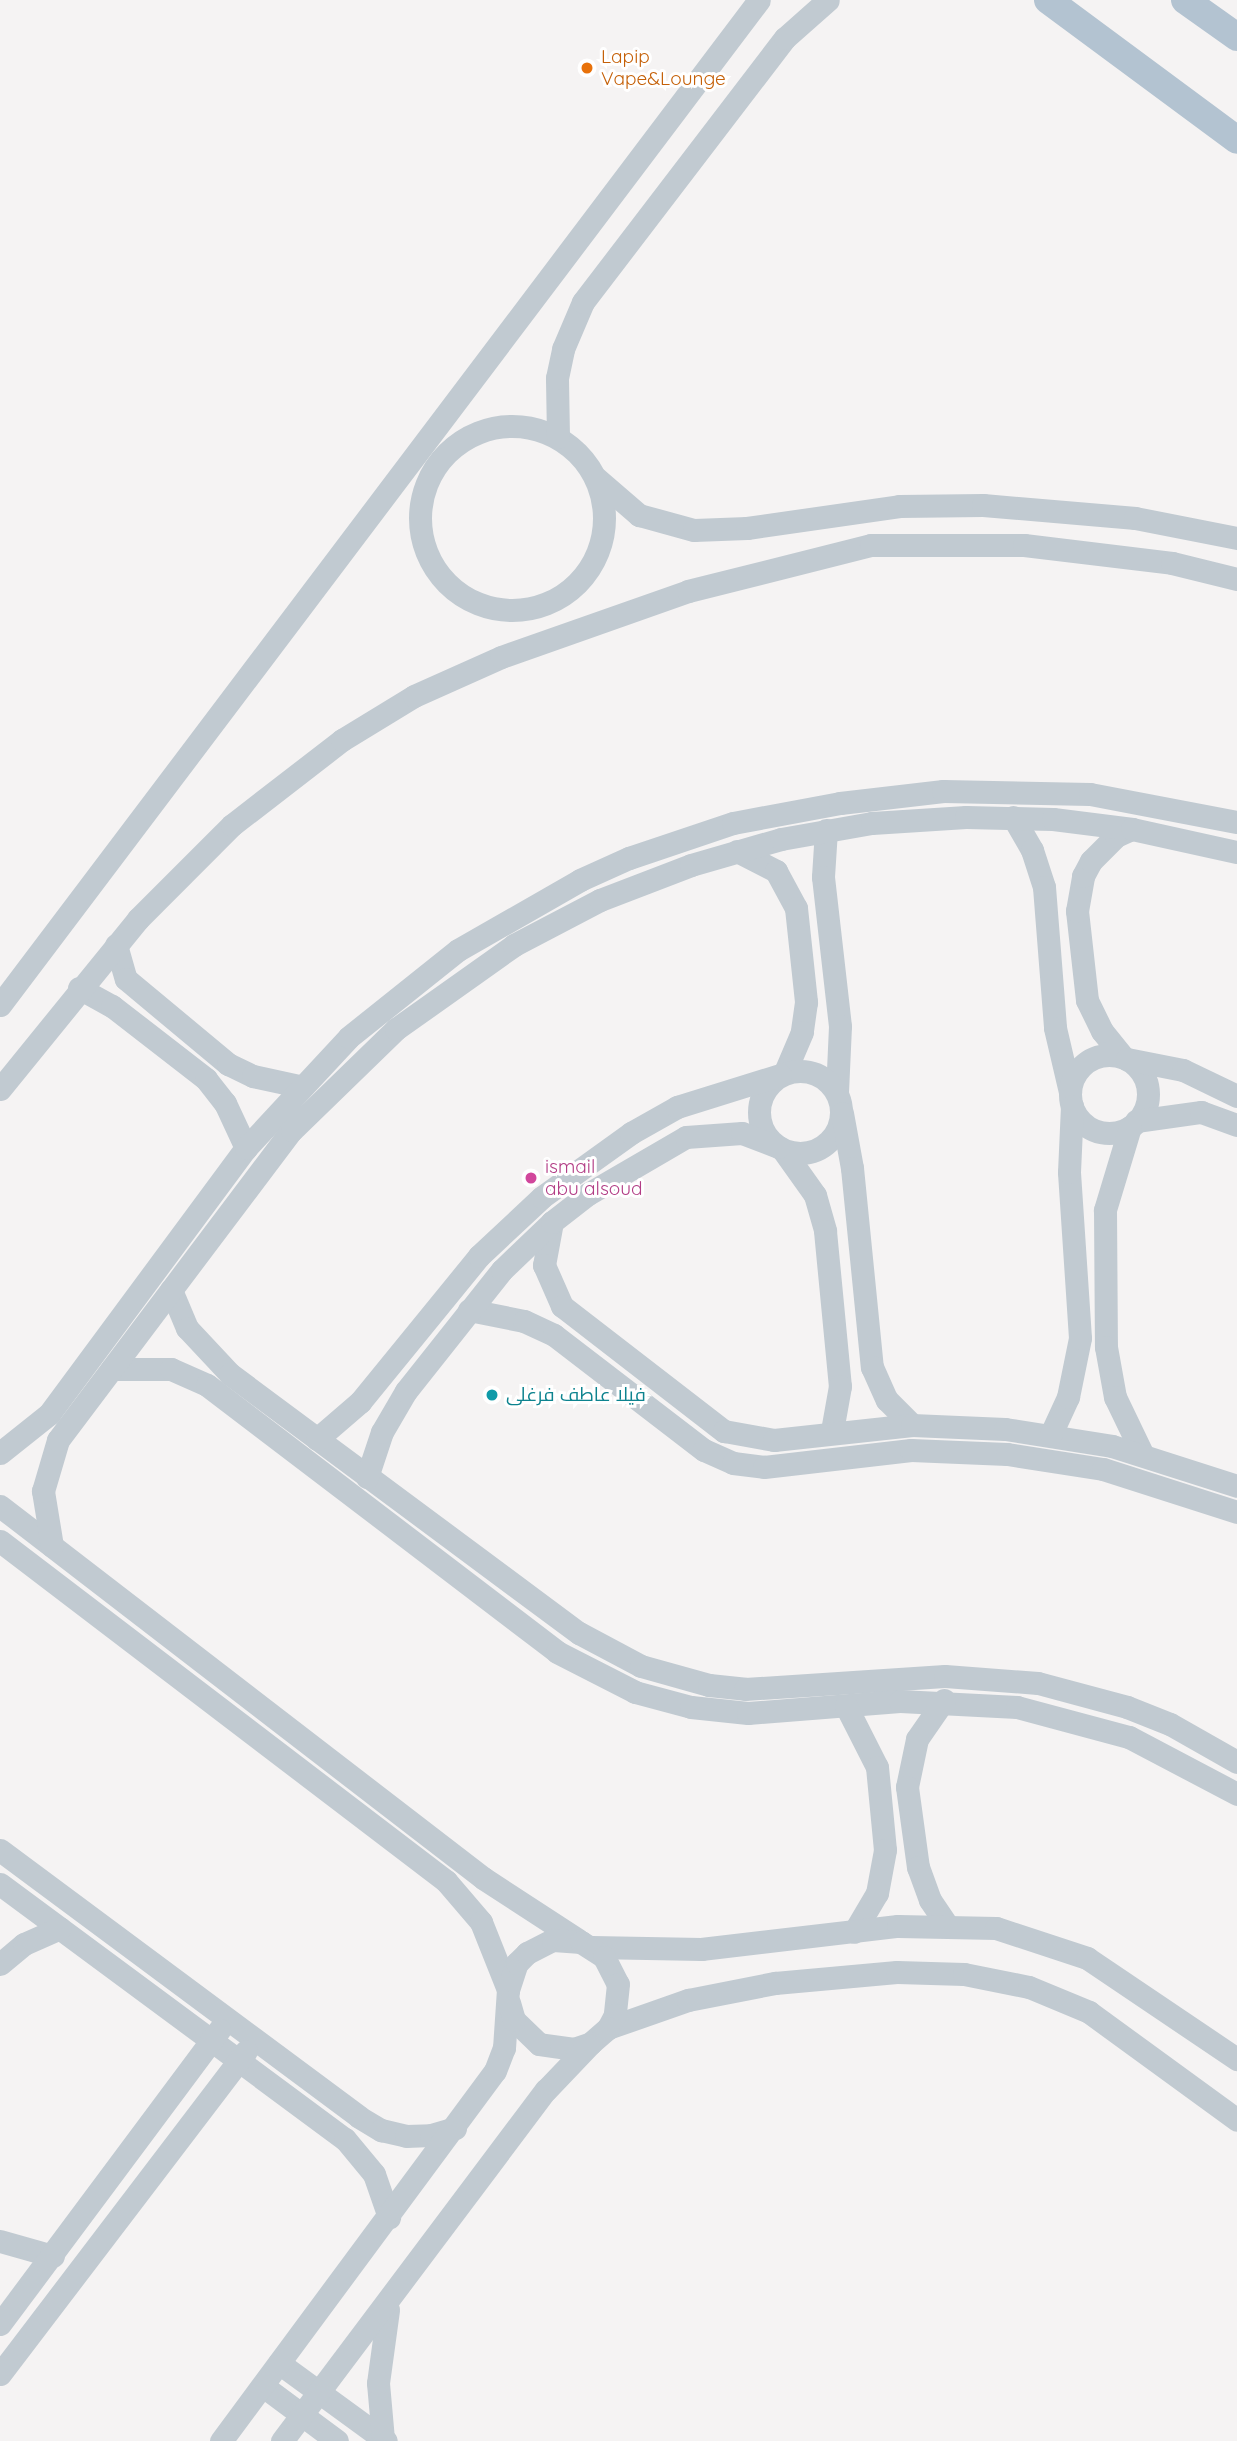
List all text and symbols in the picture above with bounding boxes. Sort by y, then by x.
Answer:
place label: Lapip Vape&Lounge [601,46,726,90]
marker: Lapip Vape&Lounge [579,60,595,76]
place label: ismail abu alsoud [545,1156,643,1200]
marker: ismail abu alsoud [523,1170,539,1186]
place label: فيلا عاطف فرغلى [506,1384,646,1406]
marker: فيلا عاطف فرغلى [484,1387,500,1403]

